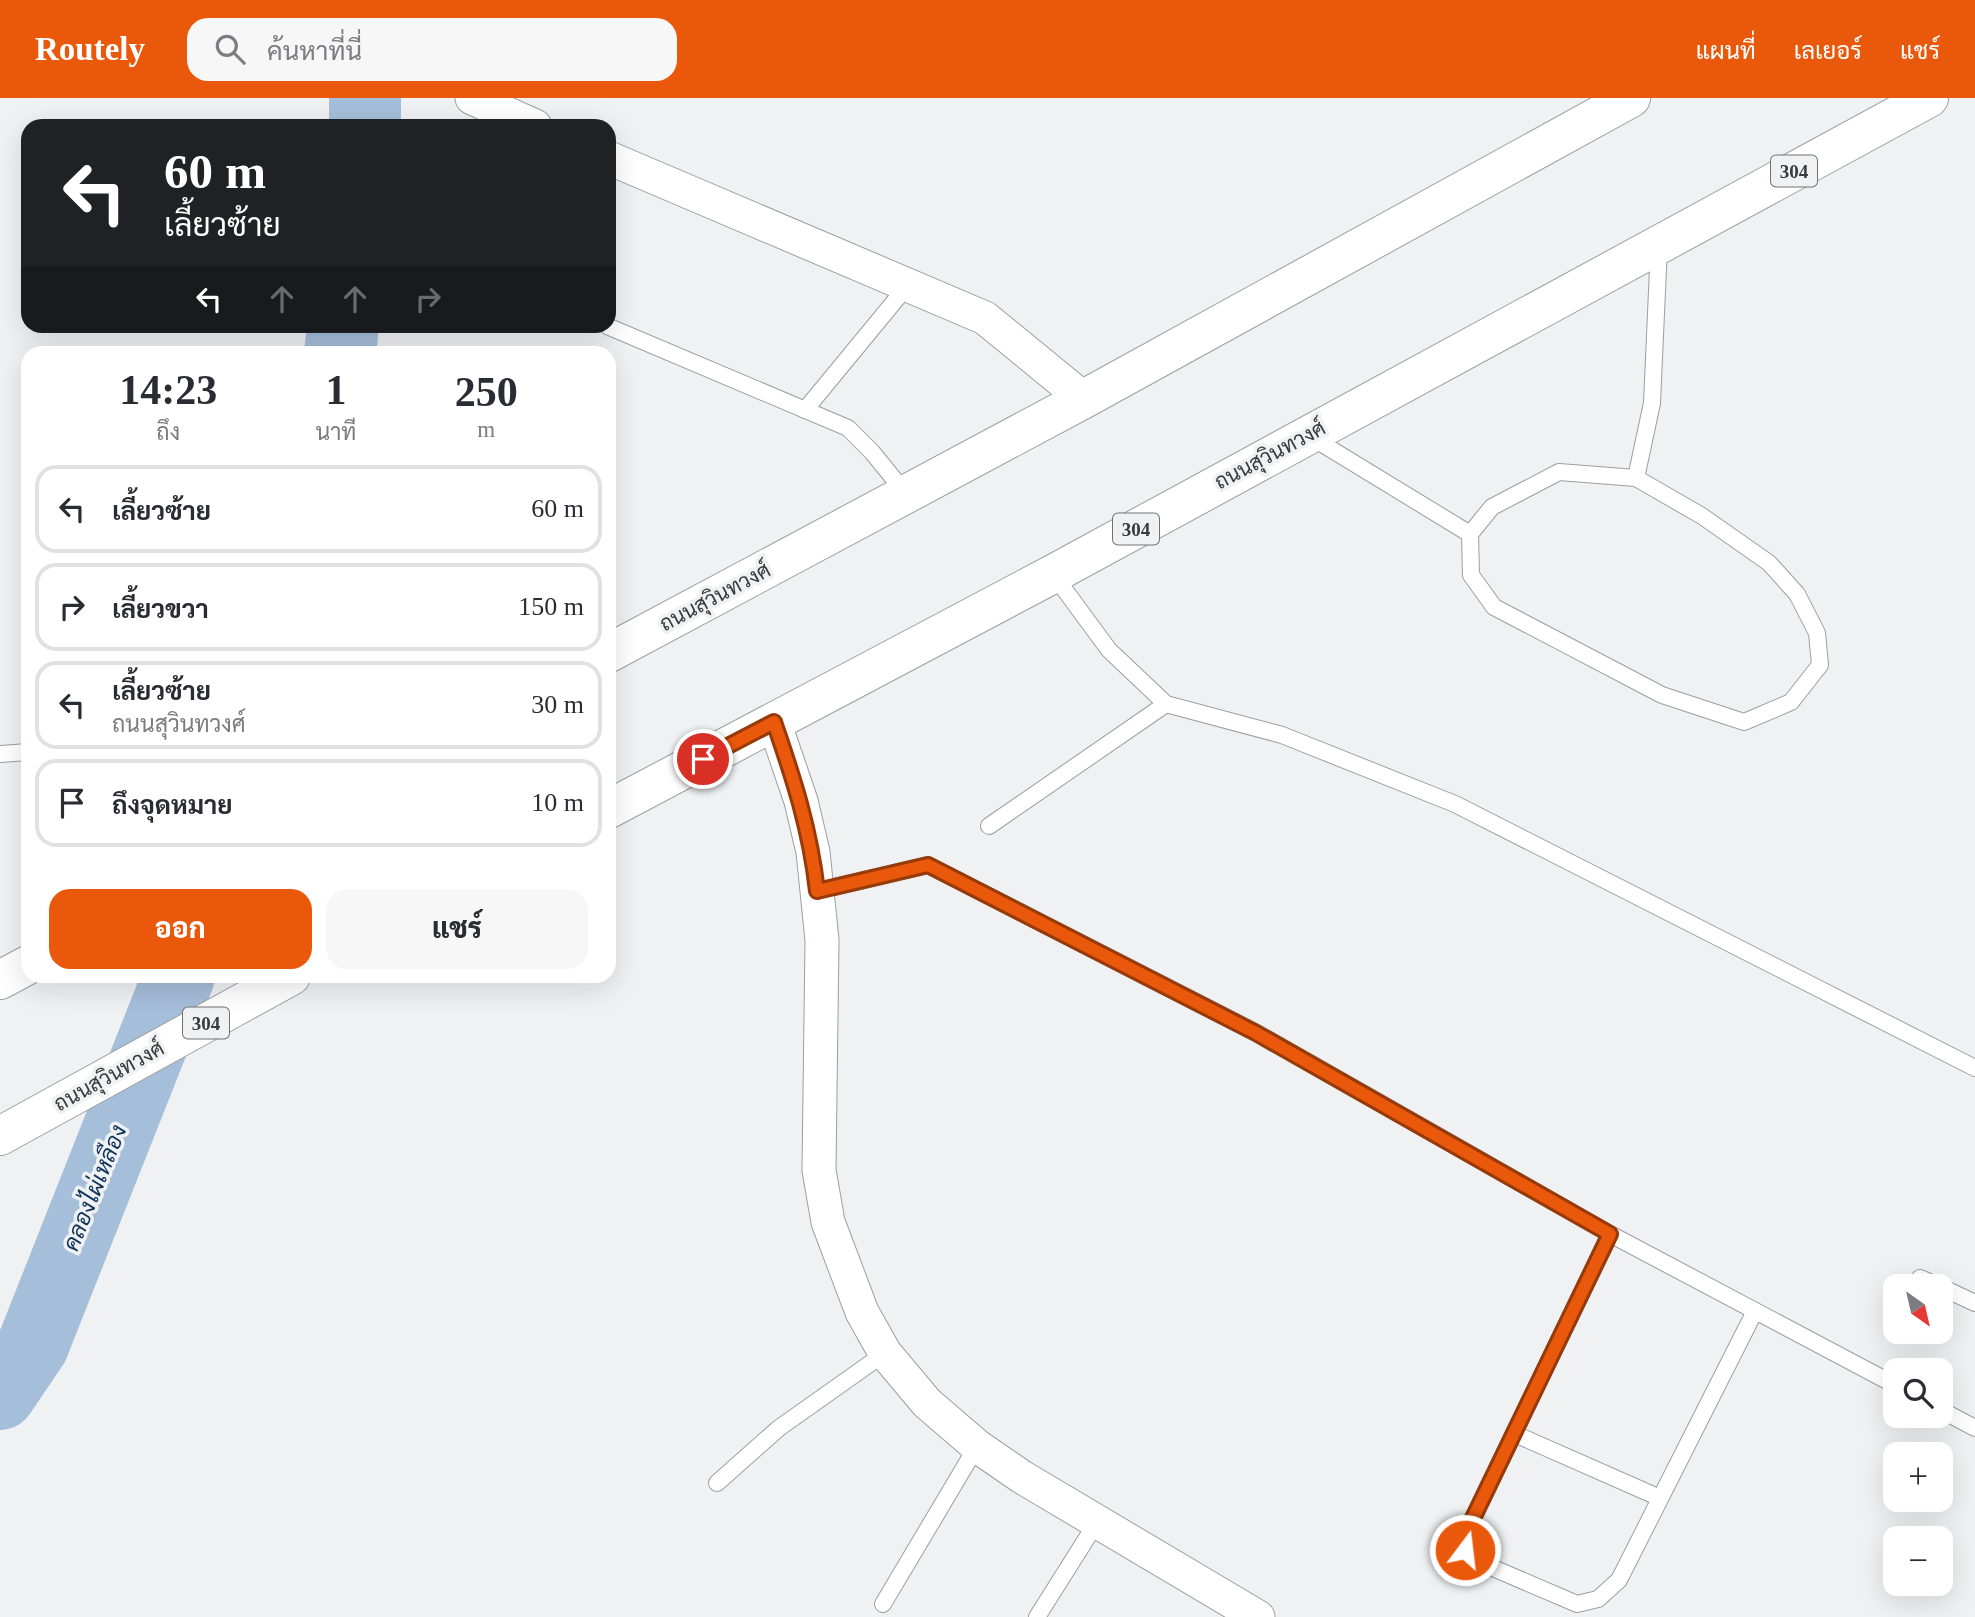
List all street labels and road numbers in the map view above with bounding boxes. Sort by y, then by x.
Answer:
road number: 304 [1771,156,1817,186]
street label: ถนนสุวินทวงศ์ [1210,414,1330,496]
road number: 304 [1113,514,1159,544]
street label: ถนนสุวินทวงศ์ [655,556,775,638]
road number: 304 [183,1007,229,1038]
street label: ถนนสุวินทวงศ์ [49,1034,169,1118]

